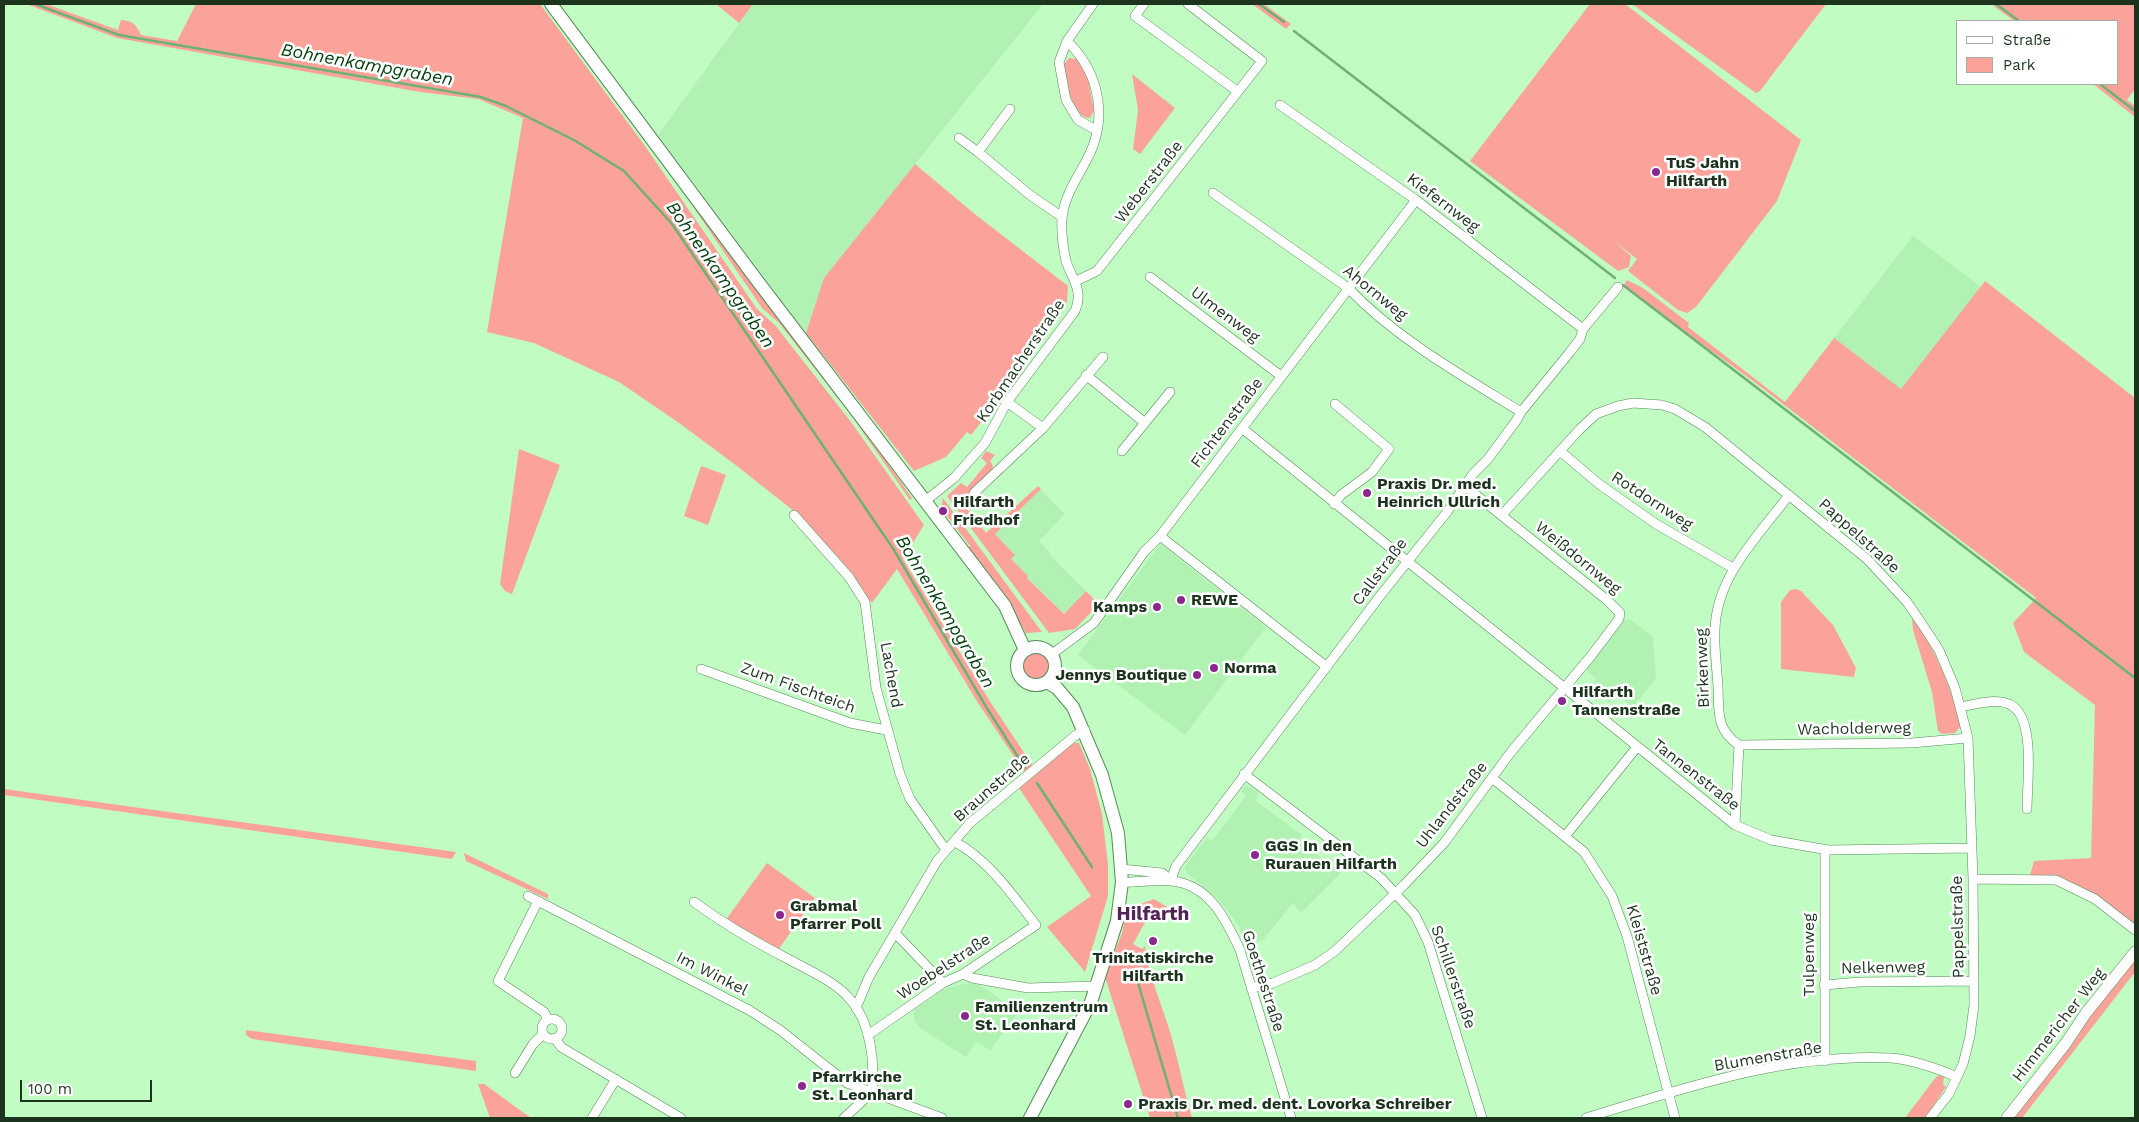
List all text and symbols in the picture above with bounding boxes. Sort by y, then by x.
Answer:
legend [1956,20,2119,85]
text: Straße [2003,31,2051,49]
water label: Bohnenkampgraben [279,39,455,91]
text: Park [2003,56,2035,74]
street label: Weberstraße [1111,137,1187,227]
place label: TuS Jahn Hilfarth [1666,153,1739,191]
marker: TuS Jahn Hilfarth [1650,166,1662,178]
street label: Kiefernweg [1403,169,1483,237]
water label: Bohnenkampgraben [661,197,779,353]
street label: Ahornweg [1339,261,1411,325]
street label: Ulmenweg [1187,283,1263,347]
street label: Korbmacherstraße [973,296,1069,426]
street label: Fichtenstraße [1187,374,1267,472]
street label: Rotdornweg [1608,468,1696,534]
place label: Praxis Dr. med. Heinrich Ullrich [1377,474,1500,512]
marker: Praxis Dr. med. Heinrich Ullrich [1361,487,1373,499]
place label: Hilfarth Friedhof [953,492,1019,530]
street label: Pappelstraße [1814,495,1904,577]
marker: Hilfarth Friedhof [937,505,949,517]
street label: Weißdornweg [1531,518,1625,598]
water label: Bohnenkampgraben [891,532,999,692]
street label: Callstraße [1348,535,1412,609]
place label: REWE [1191,590,1238,610]
marker: REWE [1175,594,1187,606]
place label: Kamps [1093,597,1147,617]
marker: Kamps [1151,601,1163,613]
street label: Birkenweg [1692,628,1714,708]
street label: Lachend [876,641,906,709]
street label: Zum Fischteich [738,658,858,718]
place label: Norma [1224,658,1277,678]
marker: Norma [1208,662,1220,674]
place label: Jennys Boutique [1055,665,1187,685]
marker: Jennys Boutique [1191,669,1203,681]
place label: Hilfarth Tannenstraße [1572,682,1680,720]
marker: Hilfarth Tannenstraße [1556,695,1568,707]
street label: Wacholderweg [1797,718,1911,740]
street label: Tannenstraße [1648,735,1744,815]
street label: Braunstraße [950,750,1034,826]
street label: Uhlandstraße [1412,758,1492,852]
place label: GGS In den Rurauen Hilfarth [1265,836,1397,874]
marker: GGS In den Rurauen Hilfarth [1249,849,1261,861]
street label: Pappelstraße [1948,876,1968,978]
place label: Grabmal Pfarrer Poll [790,896,881,934]
street label: Kleiststraße [1622,902,1666,998]
district label: Hilfarth [1117,903,1189,925]
marker: Grabmal Pfarrer Poll [774,909,786,921]
street label: Tulpenweg [1799,913,1819,997]
street label: Schillerstraße [1426,923,1480,1031]
street label: Goethestraße [1238,928,1288,1034]
street label: Woebelstraße [894,930,994,1004]
marker: Trinitatiskirche Hilfarth [1147,935,1159,947]
street label: Im Winkel [673,948,751,1000]
place label: Trinitatiskirche Hilfarth [1092,948,1214,986]
street label: Nelkenweg [1841,958,1925,978]
street label: Himmericher Weg [2009,964,2109,1086]
place label: Familienzentrum St. Leonhard [975,997,1108,1035]
marker: Familienzentrum St. Leonhard [959,1010,971,1022]
street label: Blumenstraße [1713,1038,1823,1076]
place label: Pfarrkirche St. Leonhard [812,1067,913,1105]
scale bar [22,1070,155,1102]
text: 100 m [28,1080,72,1098]
marker: Pfarrkirche St. Leonhard [796,1080,808,1092]
place label: Praxis Dr. med. dent. Lovorka Schreiber [1138,1094,1452,1114]
marker: Praxis Dr. med. dent. Lovorka Schreiber [1122,1098,1134,1110]

